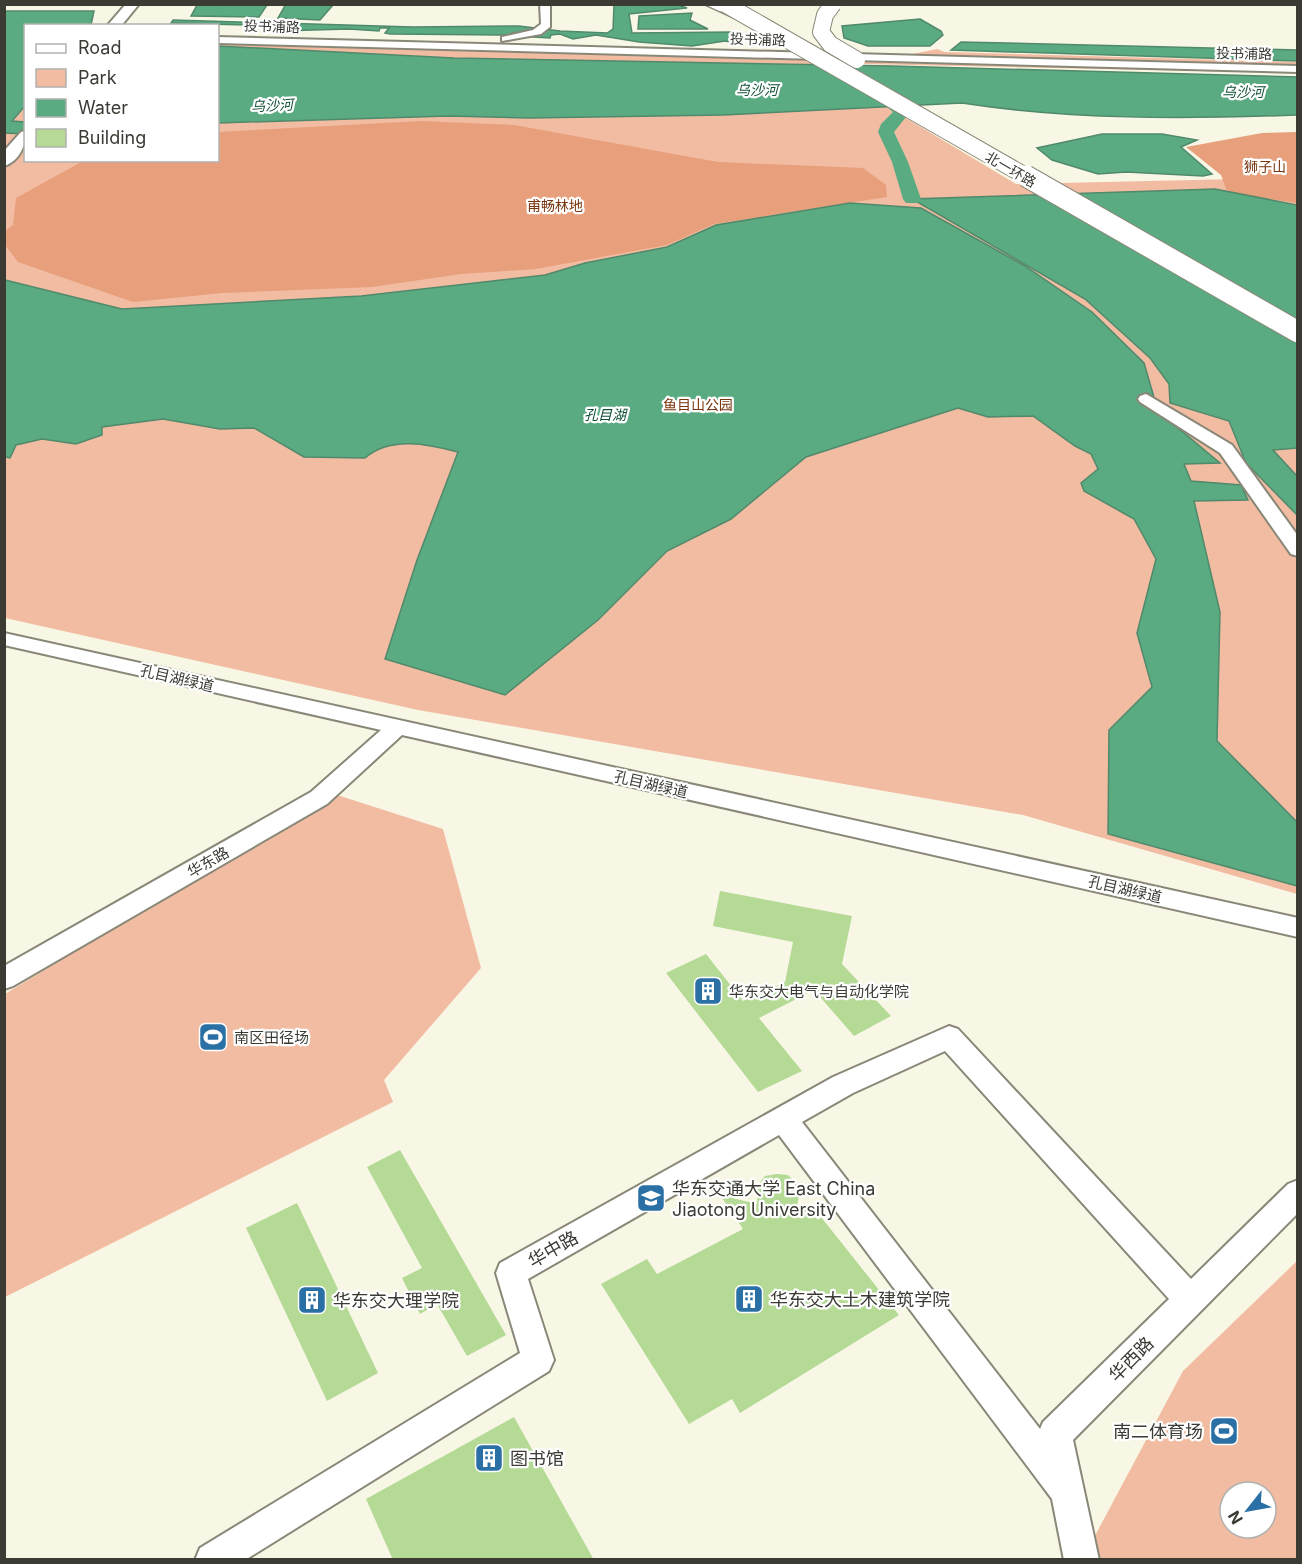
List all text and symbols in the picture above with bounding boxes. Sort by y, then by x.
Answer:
street label: 投书浦路 [244,17,300,35]
legend [24,24,219,162]
street label: 投书浦路 [730,30,786,48]
text: Road [78,37,121,58]
street label: 投书浦路 [1216,44,1272,62]
text: Park [78,67,117,88]
water label: 乌沙河 [736,81,781,98]
water label: 乌沙河 [1222,83,1267,100]
water label: 乌沙河 [251,95,296,115]
text: Water [78,97,128,118]
text: Building [78,127,146,148]
street label: 北一环路 [983,148,1039,190]
park label: 狮子山 [1244,158,1286,175]
park label: 甫畅林地 [527,197,583,214]
park label: 鱼目山公园 [663,396,733,413]
water label: 孔目湖 [584,406,628,423]
street label: 孔目湖绿道 [138,660,216,696]
street label: 孔目湖绿道 [612,766,690,802]
street label: 华东路 [184,843,232,881]
street label: 孔目湖绿道 [1086,871,1164,907]
building icon: 华东交大电气与自动化学院 [692,975,724,1007]
place label: 华东交大电气与自动化学院 [729,982,909,1001]
sports icon: 南区田径场 [197,1021,229,1053]
place label: 南区田径场 [234,1028,309,1047]
place label: 华东交通大学 East China Jiaotong University [672,1178,875,1220]
school or university icon: 华东交通大学 East China Jiaotong University [635,1182,667,1214]
street label: 华中路 [524,1226,582,1272]
building icon: 华东交大土木建筑学院 [733,1283,765,1315]
building icon: 华东交大理学院 [296,1284,328,1316]
place label: 华东交大土木建筑学院 [770,1289,950,1310]
place label: 华东交大理学院 [333,1290,459,1311]
street label: 华西路 [1104,1332,1158,1386]
sports icon: 南二体育场 [1208,1415,1240,1447]
place label: 南二体育场 [1113,1421,1203,1442]
building icon: 图书馆 [473,1442,505,1474]
place label: 图书馆 [510,1448,564,1469]
north arrow [1218,1480,1278,1540]
text: N [1223,1507,1247,1528]

